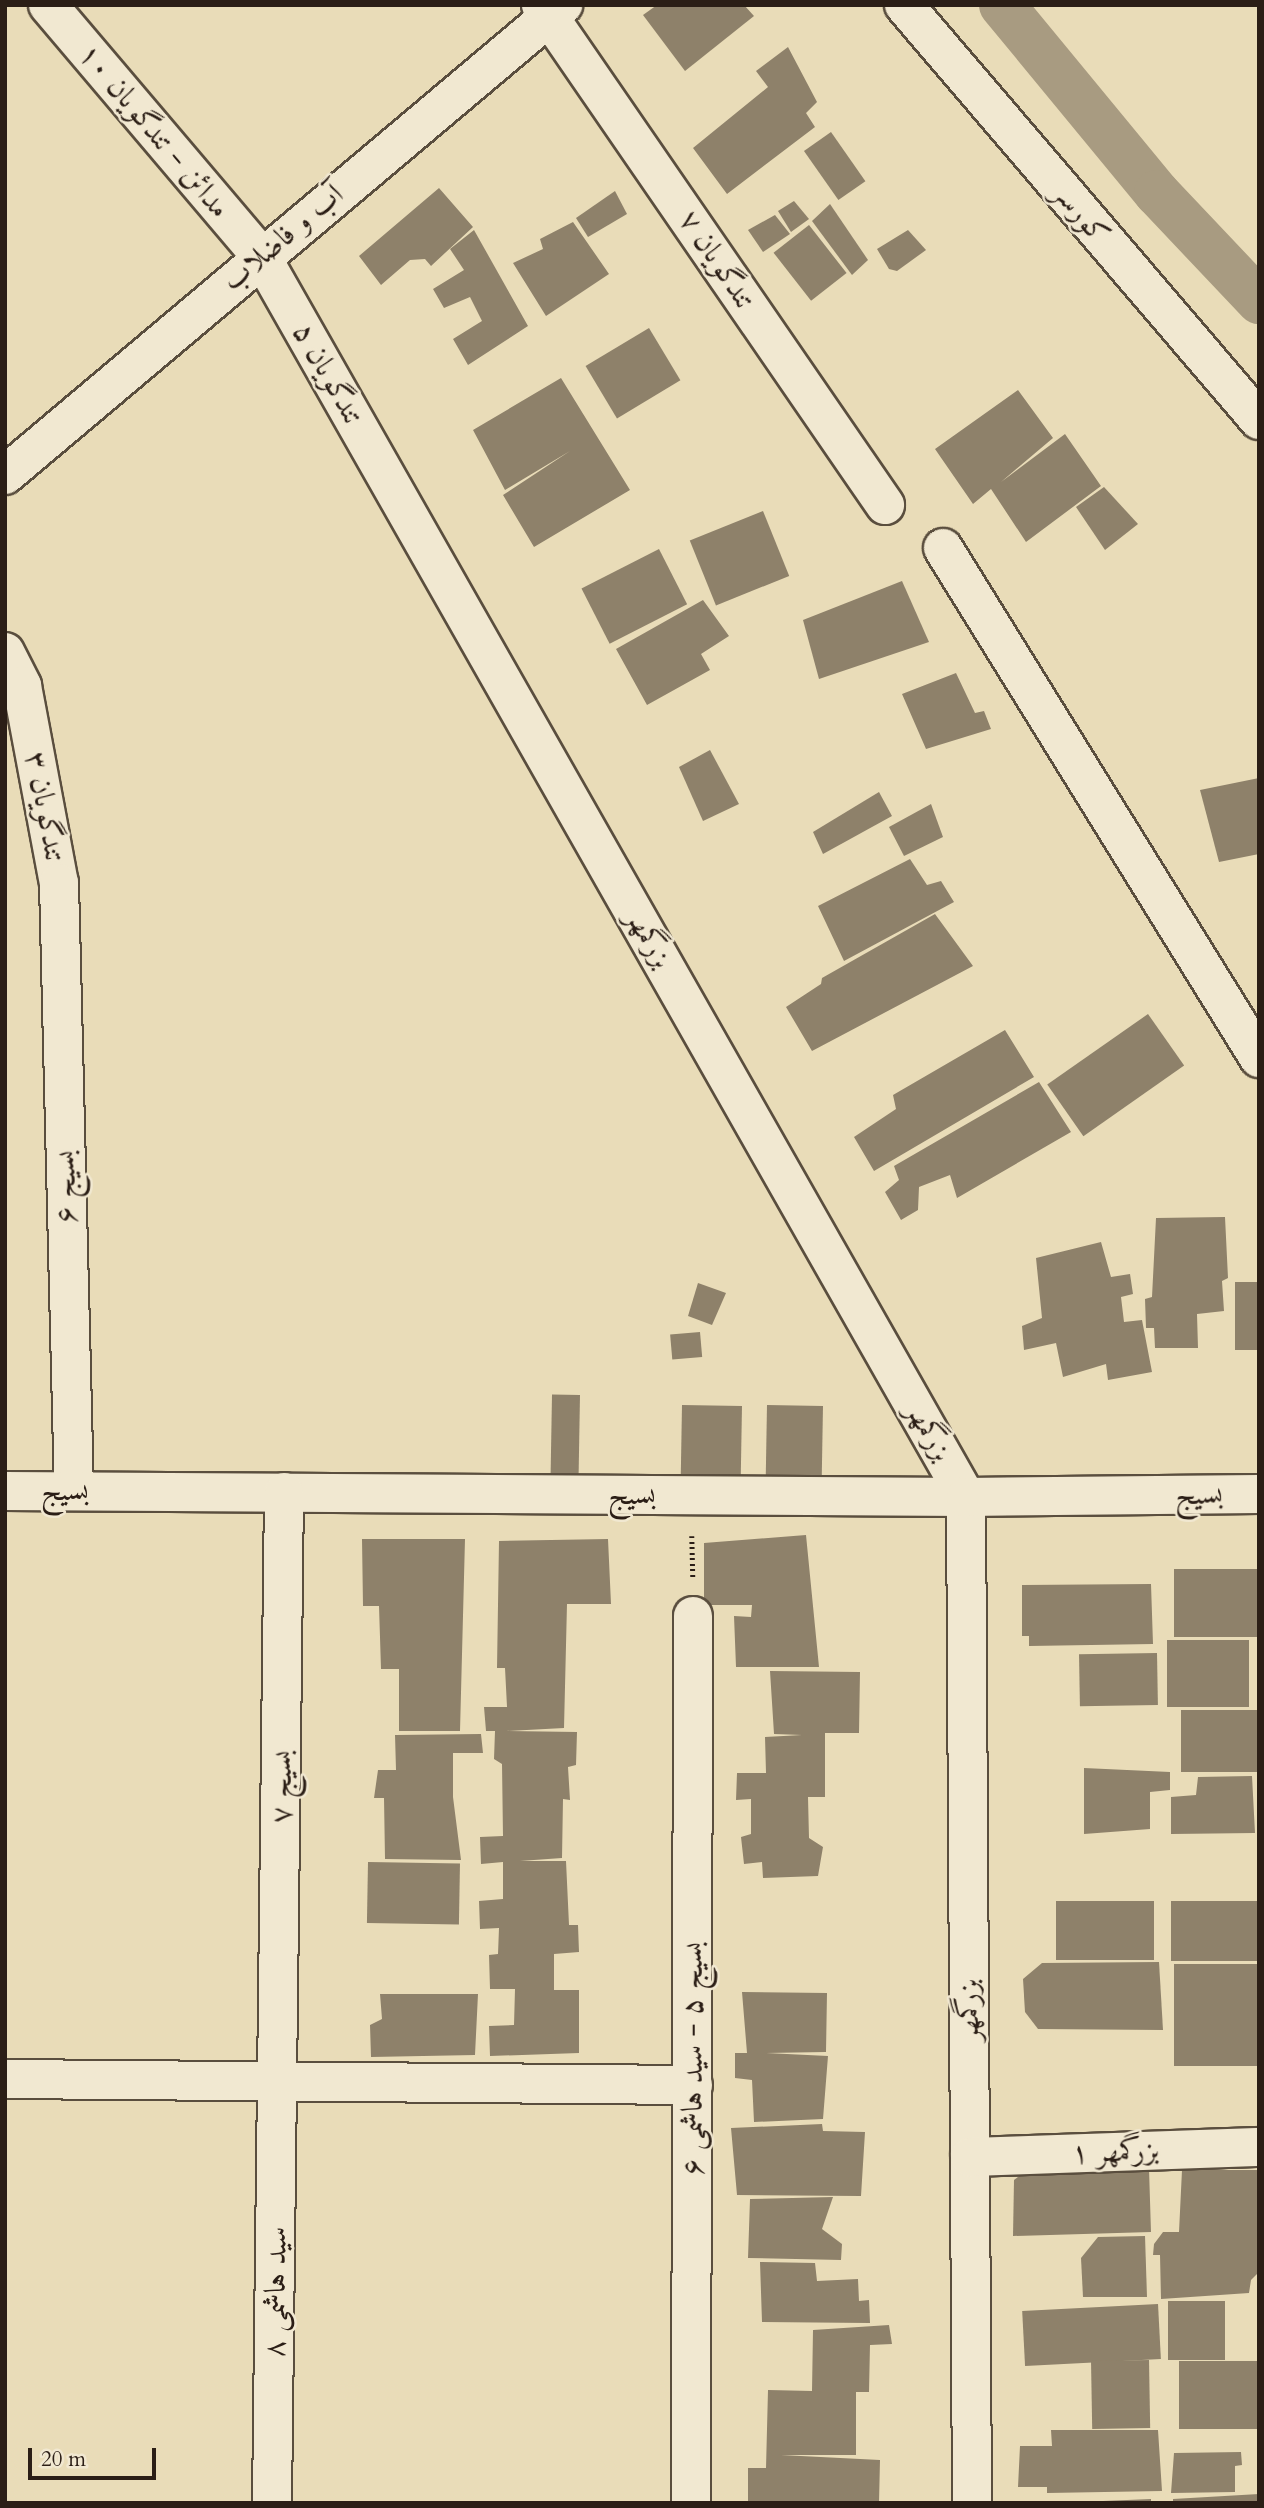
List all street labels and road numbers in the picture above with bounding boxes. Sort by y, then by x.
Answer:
street label: مدائن - تندگویان ۱۰ [71,37,237,225]
street label: کورسر [1045,176,1117,252]
street label: آب و فاضلاب [215,177,351,299]
street label: تندگویان ۷ [671,204,763,316]
street label: تندگویان ۵ [284,316,372,432]
street label: تندگویان ۳ [17,749,73,865]
street label: بزرگمهر [618,903,680,975]
street label: بسیج ۶ [47,1150,85,1224]
street label: بزرگمهر [898,1396,960,1468]
street label: بسیج [41,1473,89,1509]
street label: بسیج [608,1477,656,1513]
street label: بسیج [1175,1477,1223,1513]
street label: بسیج ۷ [264,1750,300,1824]
street label: بسیج ۵ - سید هاشمی ۶ [675,1942,711,2176]
street label: بزرگمهر [951,1979,987,2041]
street label: بزرگمهر ۱ [1071,2132,1159,2172]
street label: سید هاشمی ۸ [257,2226,295,2358]

